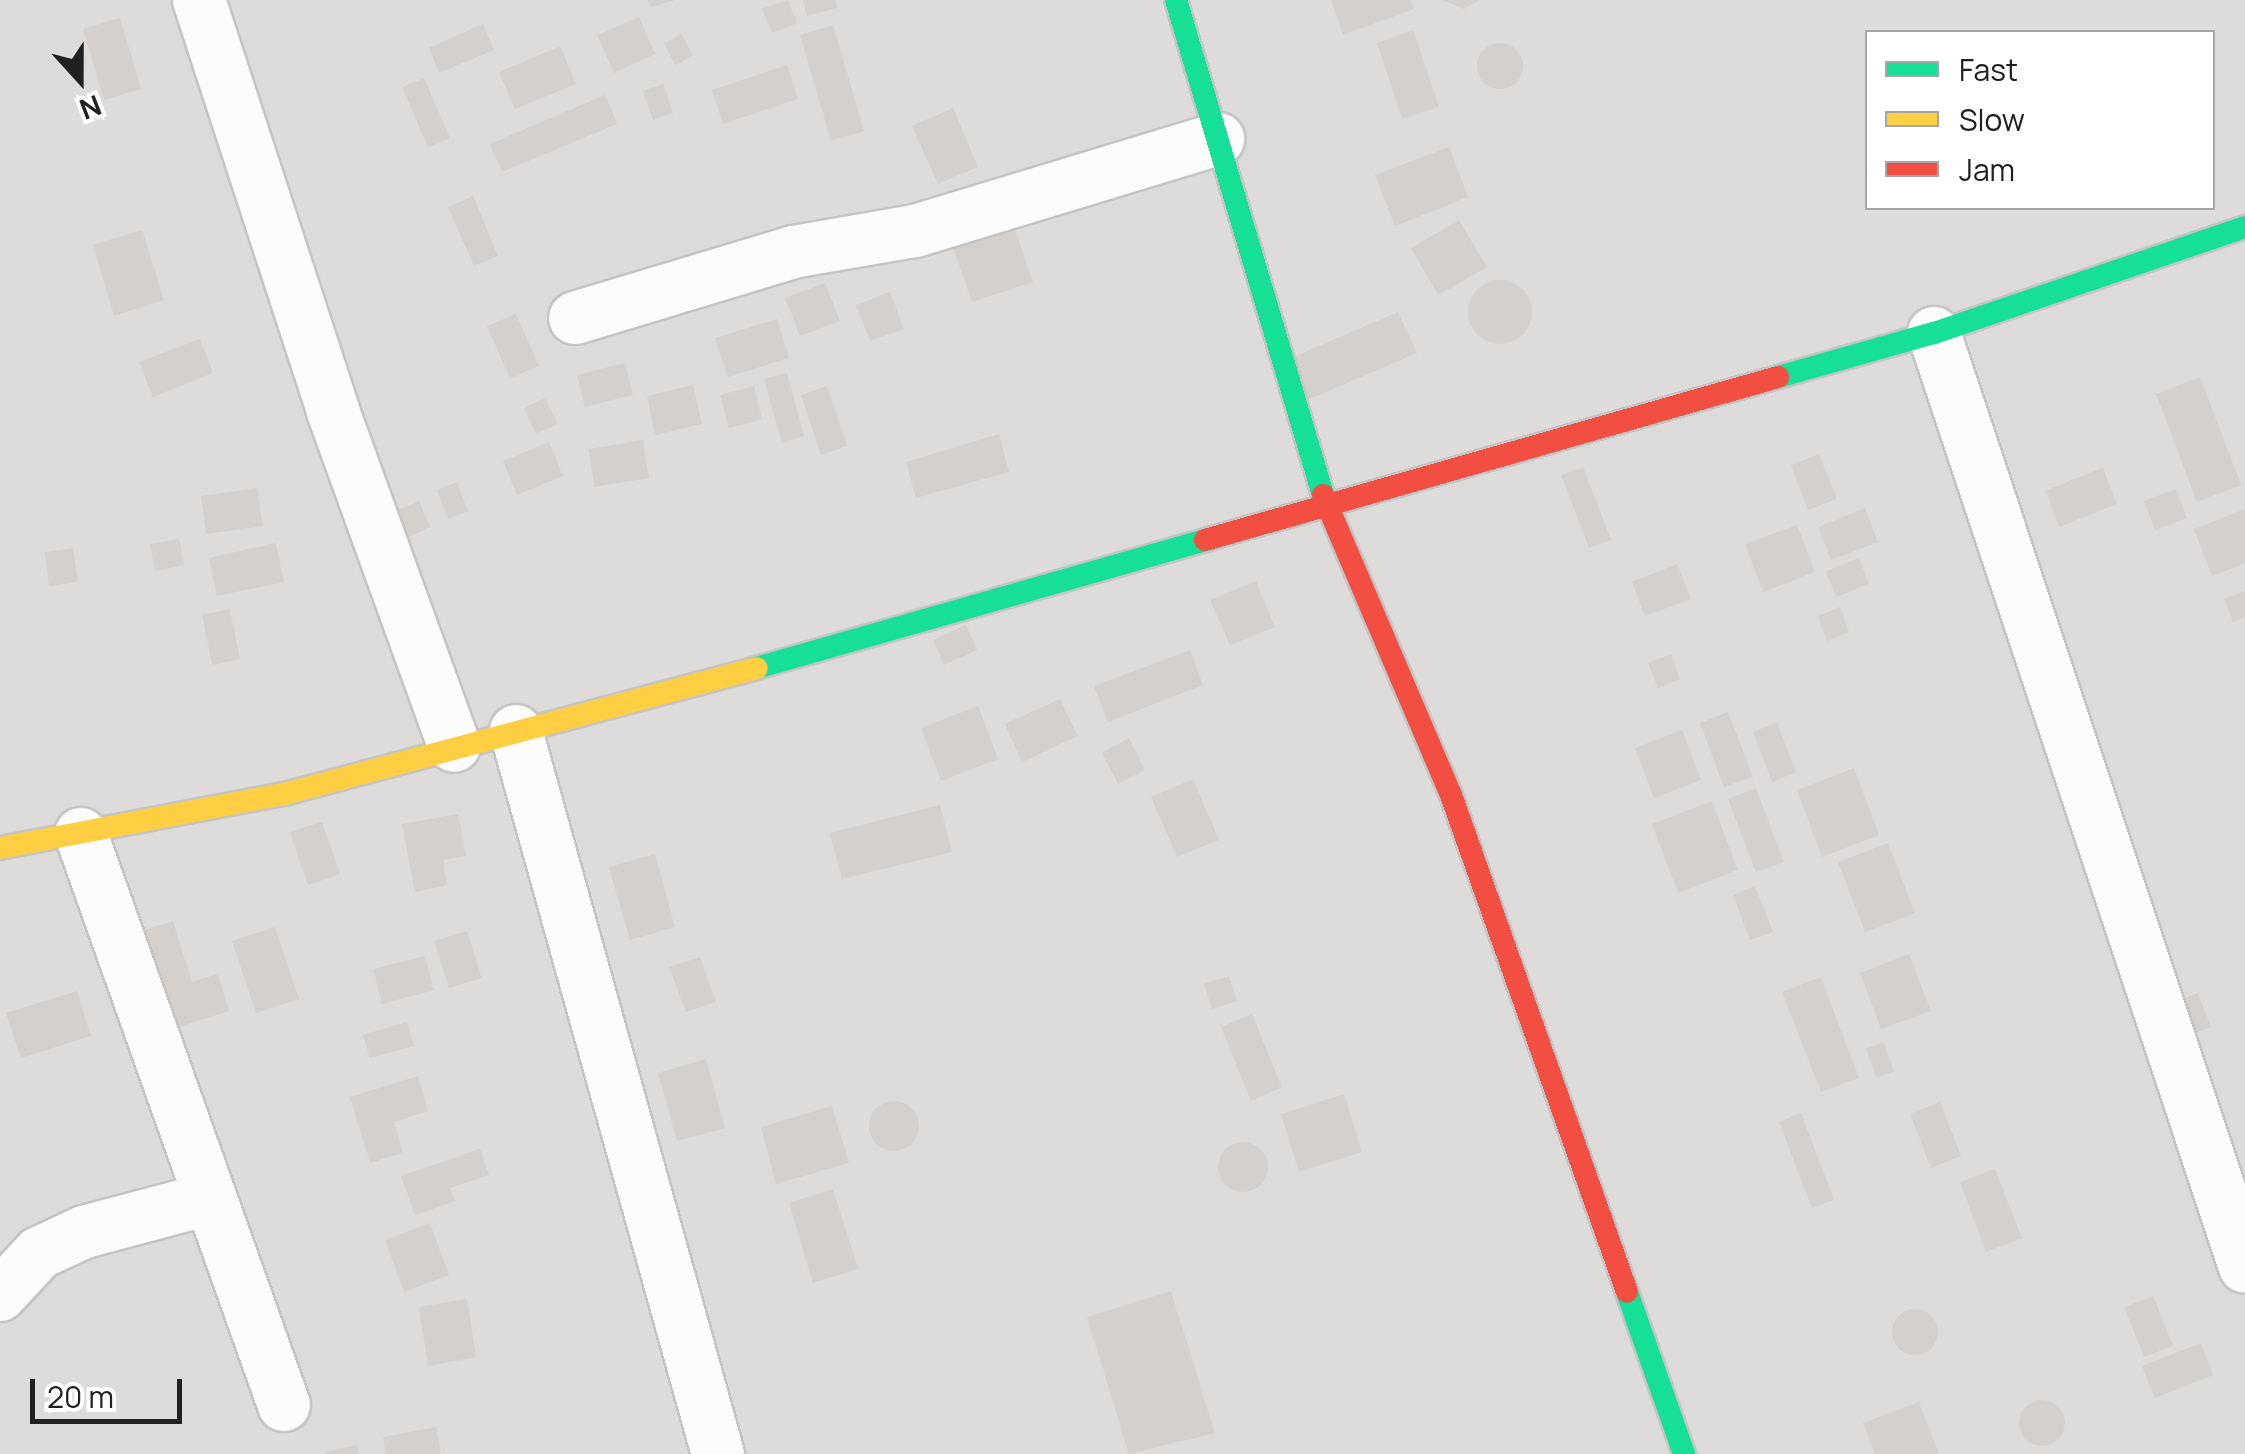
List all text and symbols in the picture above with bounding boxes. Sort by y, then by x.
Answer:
north arrow [30,30,130,130]
legend [1865,30,2215,210]
text: Fast [1959,49,2018,90]
text: N [75,87,107,129]
text: Slow [1959,99,2025,140]
text: Jam [1959,149,2015,190]
scale bar [35,1359,188,1421]
text: 20 m [47,1376,114,1417]

